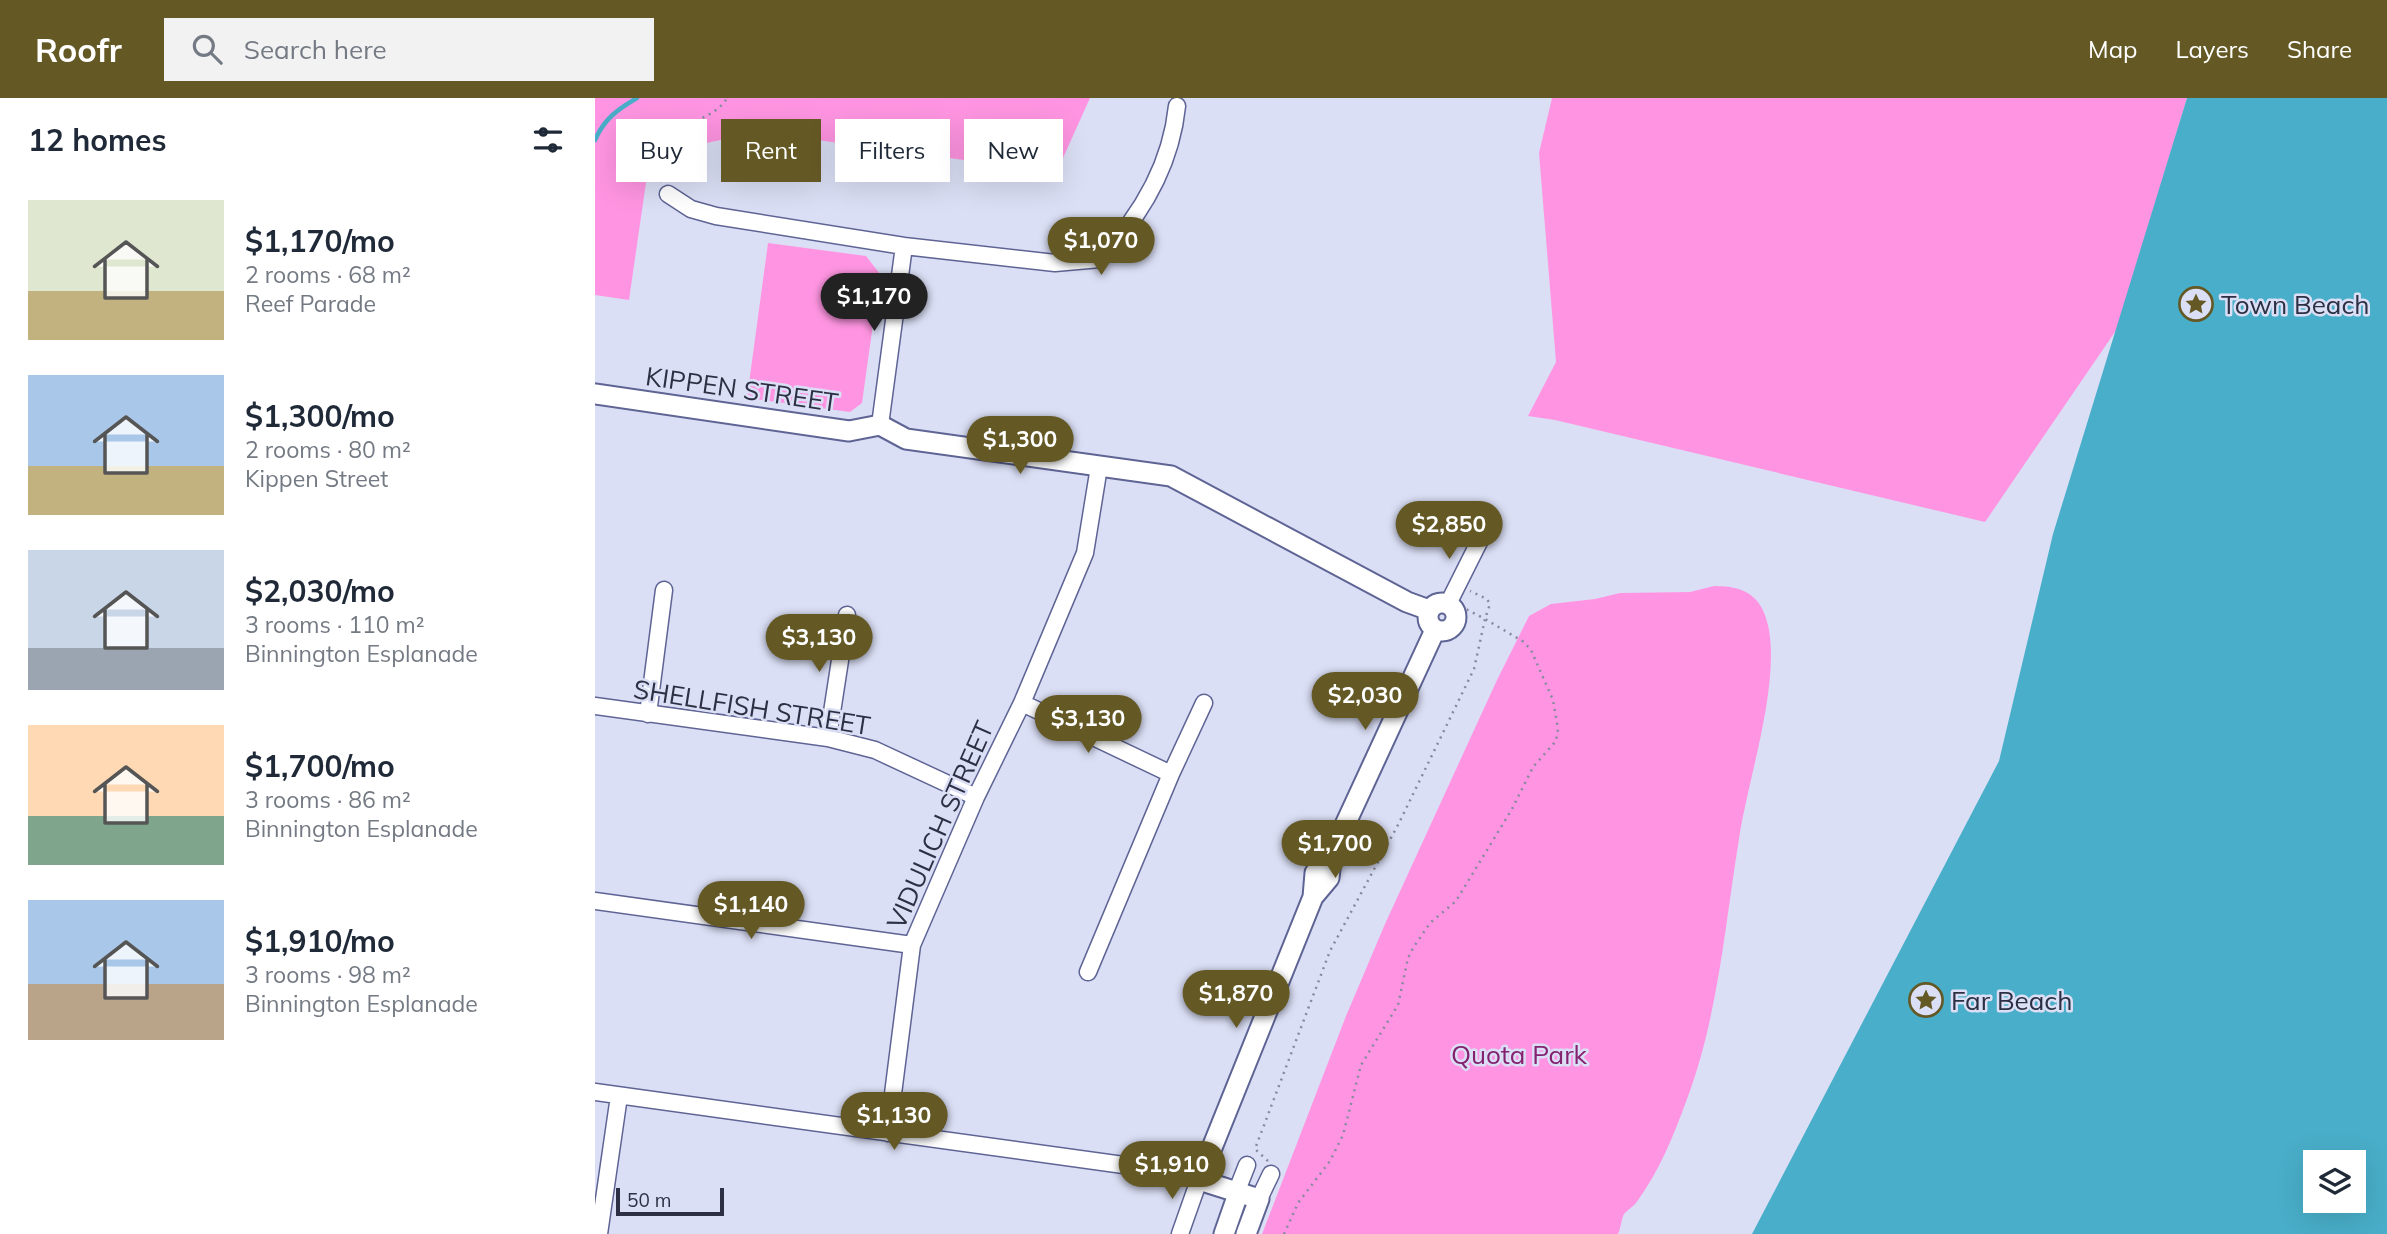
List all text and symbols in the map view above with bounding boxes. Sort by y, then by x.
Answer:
search box [164,18,654,81]
text: Roofr [35,29,122,70]
icon: search [188,30,226,68]
text: Search here [244,33,387,66]
text: Map [2088,34,2137,64]
text: Layers [2175,34,2249,64]
text: Share [2287,34,2352,64]
chip: Buy [616,119,707,182]
chip: Rent [721,119,821,182]
chip: Filters [835,119,950,182]
chip: New [964,119,1063,182]
text: 12 homes [28,121,167,159]
icon: filters [529,121,567,159]
pin: $1,070 [1044,218,1158,277]
text: $1,170/mo [245,222,395,260]
text: $1,070 [1064,225,1138,254]
icon: home [84,228,168,312]
text: 2 rooms · 68 m² [245,260,411,289]
pin: $1,170 [817,274,931,333]
text: $1,170 [837,281,911,310]
place icon: Town Beach [2177,285,2215,323]
place label: Town Beach [2221,288,2370,321]
text: Reef Parade [245,289,376,318]
street label: KIPPEN STREET [644,359,841,419]
text: $1,300/mo [245,397,395,435]
icon: home [84,403,168,487]
pin: $1,300 [963,416,1077,476]
text: $1,300 [983,424,1057,453]
text: 2 rooms · 80 m² [245,435,411,464]
text: Kippen Street [245,464,388,493]
pin: $2,850 [1392,502,1506,561]
text: $2,850 [1412,509,1486,538]
text: $2,030/mo [245,572,395,610]
icon: home [84,578,168,662]
text: 3 rooms · 110 m² [245,610,425,639]
pin: $3,130 [762,614,876,674]
text: $3,130 [782,622,856,651]
text: Binnington Esplanade [245,639,478,668]
street label: SHELLFISH STREET [631,672,873,742]
pin: $2,030 [1308,672,1422,732]
text: $2,030 [1328,680,1402,709]
pin: $3,130 [1031,696,1145,755]
text: $3,130 [1051,703,1125,732]
street label: VIDULICH STREET [879,716,1001,934]
text: $1,700/mo [245,747,395,785]
icon: home [84,753,168,837]
text: 3 rooms · 86 m² [245,785,411,814]
text: Binnington Esplanade [245,814,478,843]
pin: $1,700 [1278,820,1392,880]
text: $1,700 [1298,828,1372,857]
pin: $1,140 [694,882,808,941]
text: $1,140 [714,889,788,918]
text: $1,910/mo [245,922,395,960]
icon: home [84,928,168,1012]
text: 3 rooms · 98 m² [245,960,411,989]
pin: $1,870 [1179,970,1293,1030]
text: $1,870 [1199,978,1273,1007]
place icon: Far Beach [1907,981,1945,1019]
place label: Far Beach [1951,984,2072,1017]
text: Binnington Esplanade [245,989,478,1018]
park label: Quota Park [1451,1038,1588,1071]
pin: $1,130 [837,1093,951,1152]
text: $1,130 [857,1100,931,1129]
pin: $1,910 [1115,1142,1229,1201]
text: $1,910 [1135,1149,1209,1178]
map controls [2303,1150,2366,1213]
button: layers [2303,1150,2366,1213]
scale bar [616,1185,725,1217]
text: 50 m [627,1188,671,1212]

